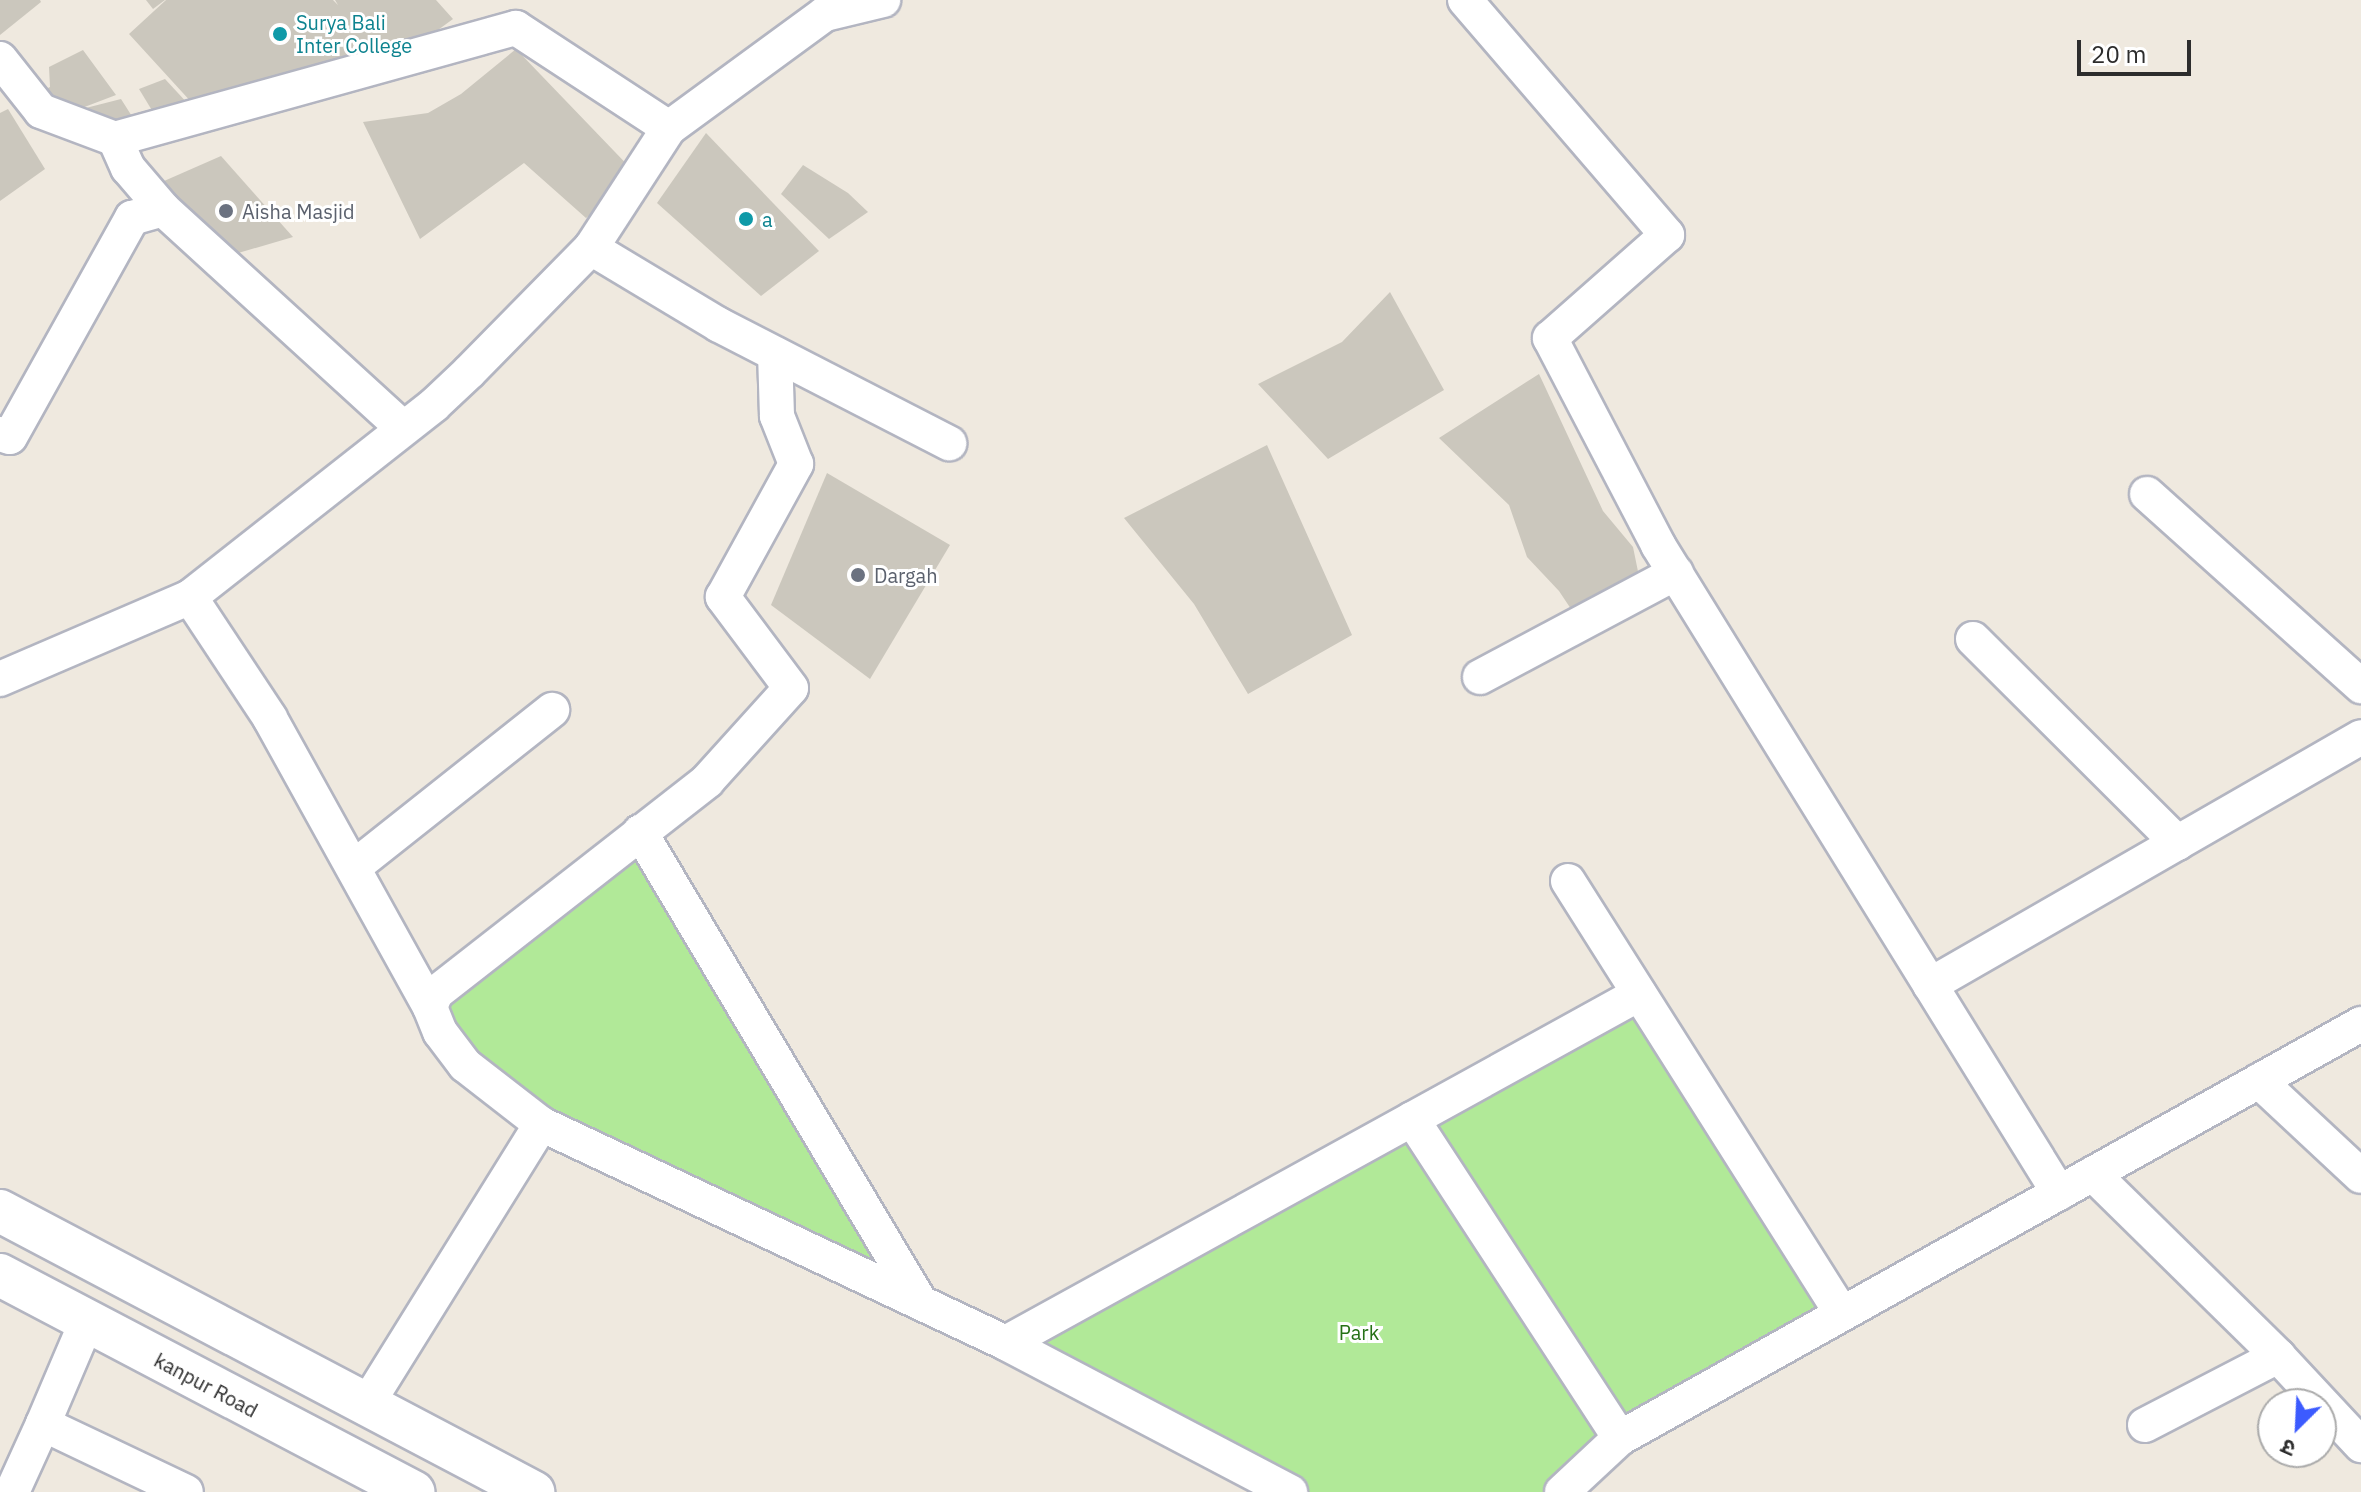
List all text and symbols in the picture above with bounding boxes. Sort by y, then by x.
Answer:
place label: Surya Bali Inter College [296,10,412,57]
scale bar [2081,24,2195,74]
marker: Surya Bali Inter College [271,25,289,43]
text: 20 m [2091,38,2146,70]
place label: Aisha Masjid [242,199,355,223]
marker: Aisha Masjid [217,202,235,220]
place label: a [762,207,773,231]
marker: a [737,210,755,228]
place label: Dargah [874,563,938,587]
marker: Dargah [849,566,867,584]
park label: Park [1339,1320,1379,1344]
street label: kanpur Road [150,1348,262,1422]
north arrow [2257,1388,2337,1468]
text: उ [2276,1433,2300,1464]

